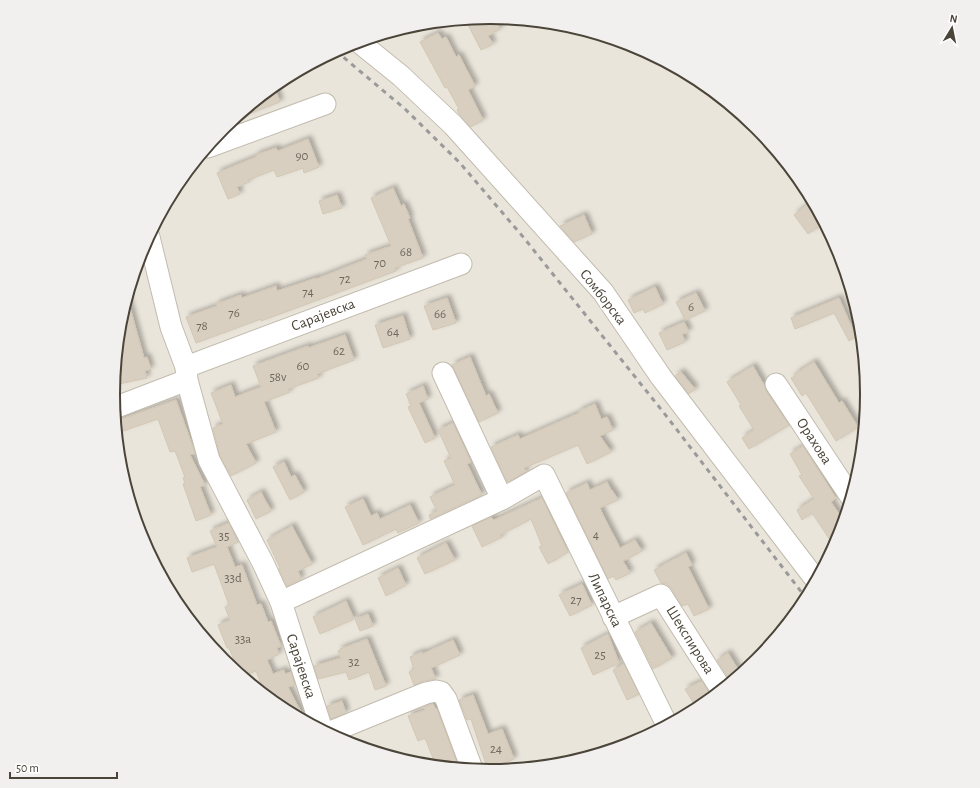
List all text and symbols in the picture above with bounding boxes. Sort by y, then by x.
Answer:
north arrow [932,8,972,48]
text: N [949,13,958,25]
house number: 90 [296,150,309,163]
house number: 68 [400,246,412,259]
house number: 70 [374,257,386,270]
street label: Сомборска [577,266,629,328]
house number: 72 [339,273,351,286]
house number: 74 [302,286,314,299]
street label: Сарајевска [289,296,357,334]
house number: 6 [688,301,694,314]
house number: 76 [228,307,240,320]
house number: 66 [434,308,446,321]
house number: 78 [196,320,208,333]
house number: 64 [387,326,399,339]
house number: 62 [333,345,345,358]
house number: 60 [297,360,310,373]
house number: 58v [269,371,287,384]
street label: Орахова [794,415,835,467]
house number: 4 [593,529,599,542]
house number: 35 [219,530,229,543]
street label: Липарска [585,571,625,630]
house number: 33d [224,572,242,585]
house number: 27 [570,594,582,607]
street label: Шекспирова [663,603,717,677]
street label: Сарајевска [283,632,319,700]
house number: 33a [235,633,251,646]
house number: 25 [594,649,606,662]
house number: 32 [348,656,360,669]
house number: 24 [490,743,502,756]
scale bar [10,754,117,780]
text: 50 m [16,762,39,774]

